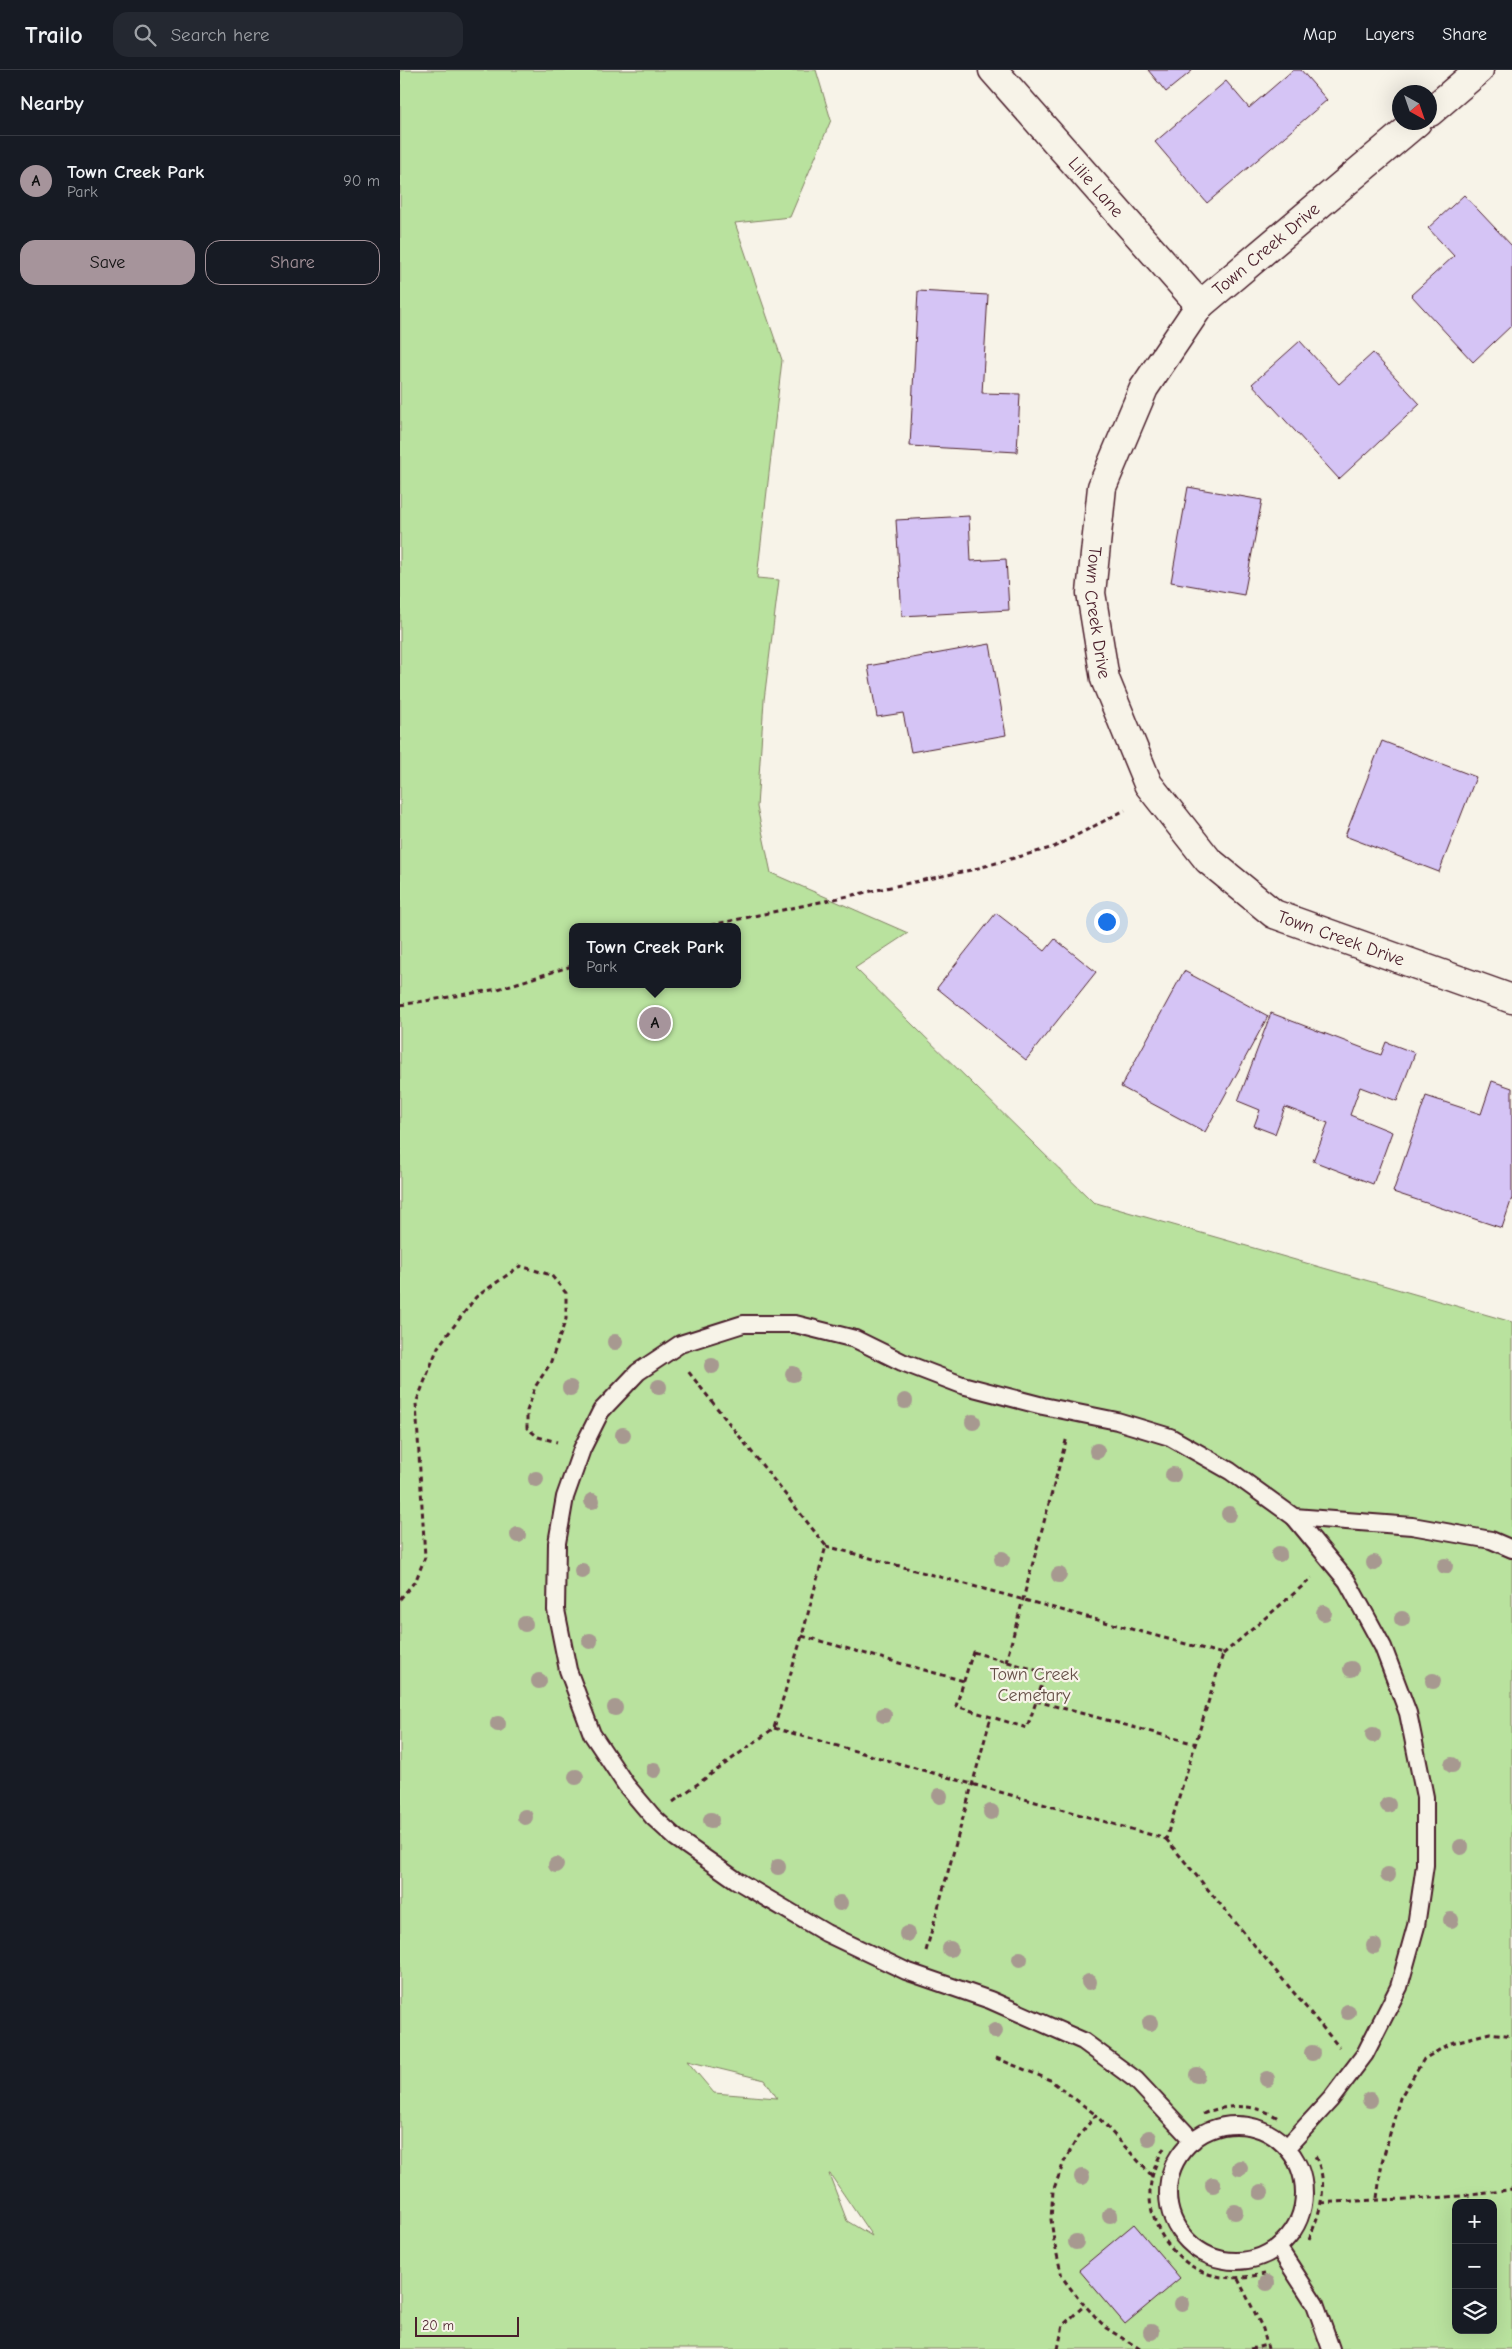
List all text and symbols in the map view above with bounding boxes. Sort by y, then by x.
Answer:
search box [113,12,463,57]
text: Trailo [25,21,83,49]
icon: search [131,21,159,49]
text: Search here [171,24,270,46]
text: Map [1303,24,1337,45]
text: Layers [1365,24,1414,45]
text: Share [1442,24,1487,45]
north arrow [1392,85,1437,130]
text: Nearby [20,91,84,115]
street label: Lilie Lane [1064,153,1128,222]
text: Town Creek Park [67,161,204,183]
text: A [32,172,40,190]
text: 90 m [343,172,380,190]
text: Park [67,183,98,201]
street label: Town Creek Drive [1209,199,1324,300]
button: Save [20,240,195,285]
button: Share [205,240,380,285]
street label: Town Creek Drive [1080,545,1115,680]
street label: Town Creek Drive [1275,906,1407,971]
your location [1094,909,1120,935]
popup [569,923,741,988]
text: Town Creek Park [586,936,724,958]
text: Park [586,958,617,976]
pin: A [639,1004,671,1042]
park label: Town Creek Cemetary [990,1664,1079,1706]
map controls [1452,2199,1497,2334]
button: + [1452,2199,1497,2244]
button: − [1452,2244,1497,2289]
button: layers [1452,2289,1497,2334]
scale bar [415,2314,519,2337]
text: 20 m [422,2317,454,2334]

